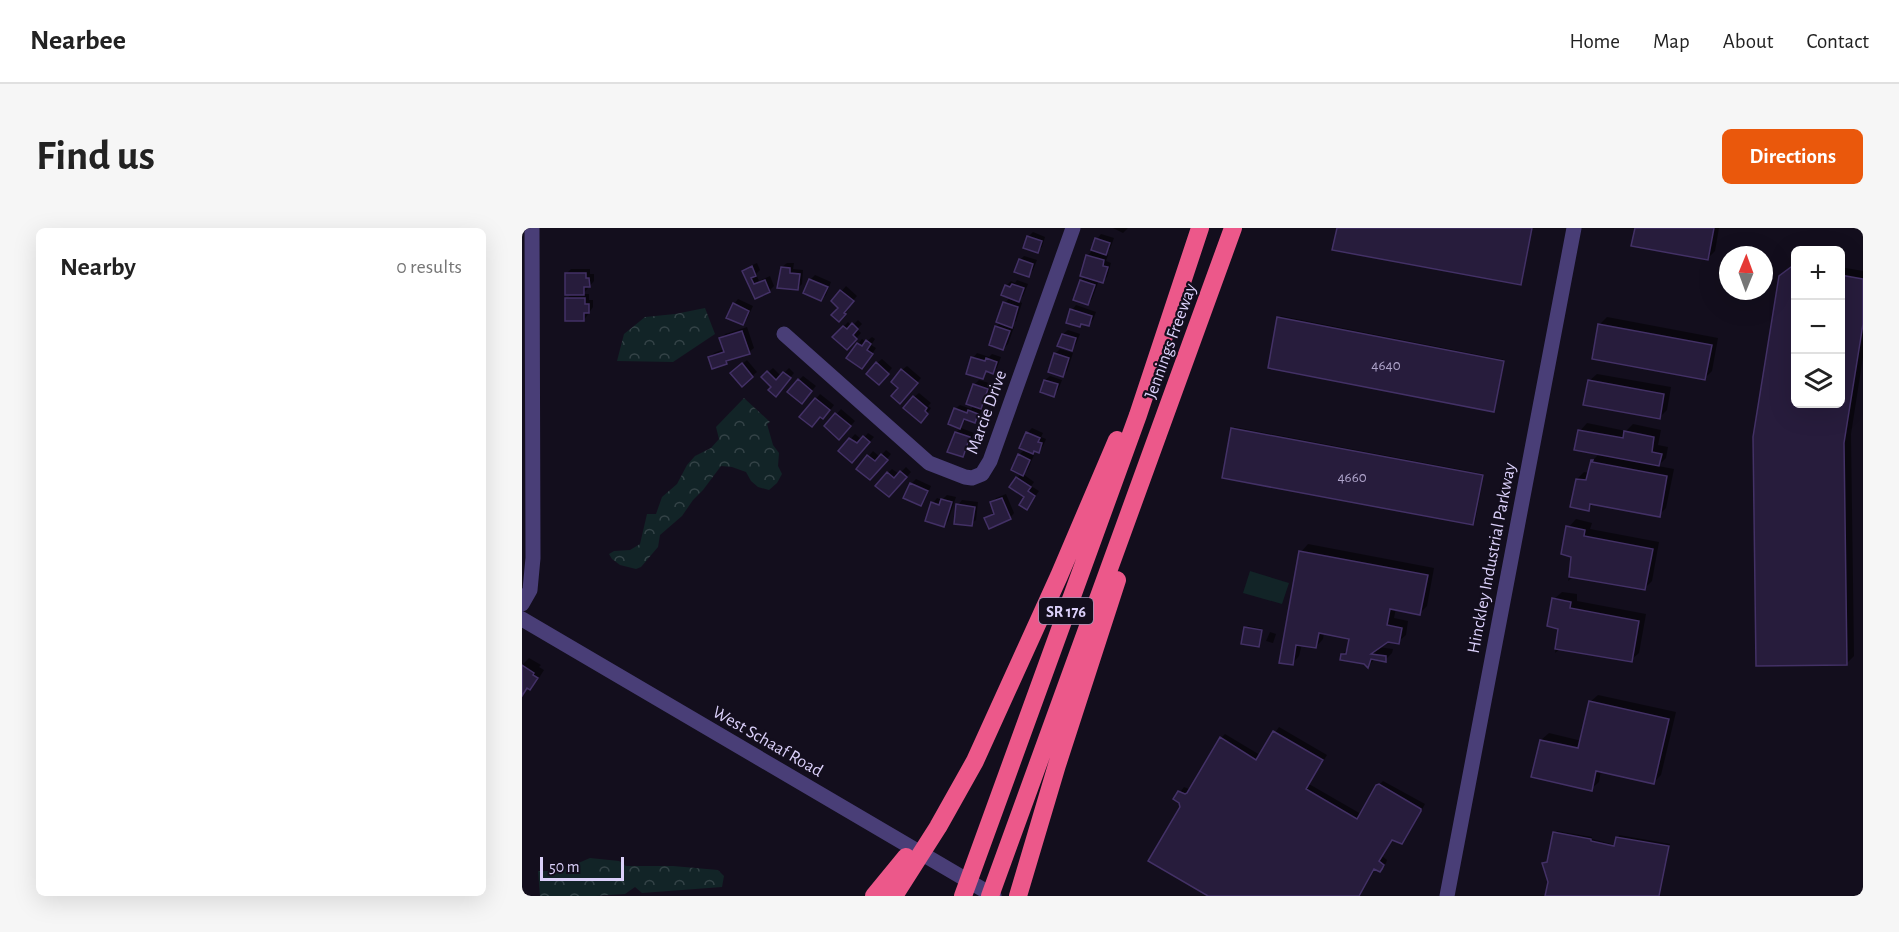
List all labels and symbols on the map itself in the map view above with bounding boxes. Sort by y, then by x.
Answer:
north arrow [1719,246,1773,300]
street label: Jennings Freeway [1142,281,1200,401]
house number: 4640 [1371,358,1401,373]
street label: Marcie Drive [963,368,1010,457]
street label: Hinckley Industrial Parkway [1465,461,1519,655]
house number: 4660 [1337,470,1367,485]
road number: SR 176 [1039,598,1093,624]
street label: West Schaaf Road [709,703,826,781]
scale bar [540,854,624,882]

